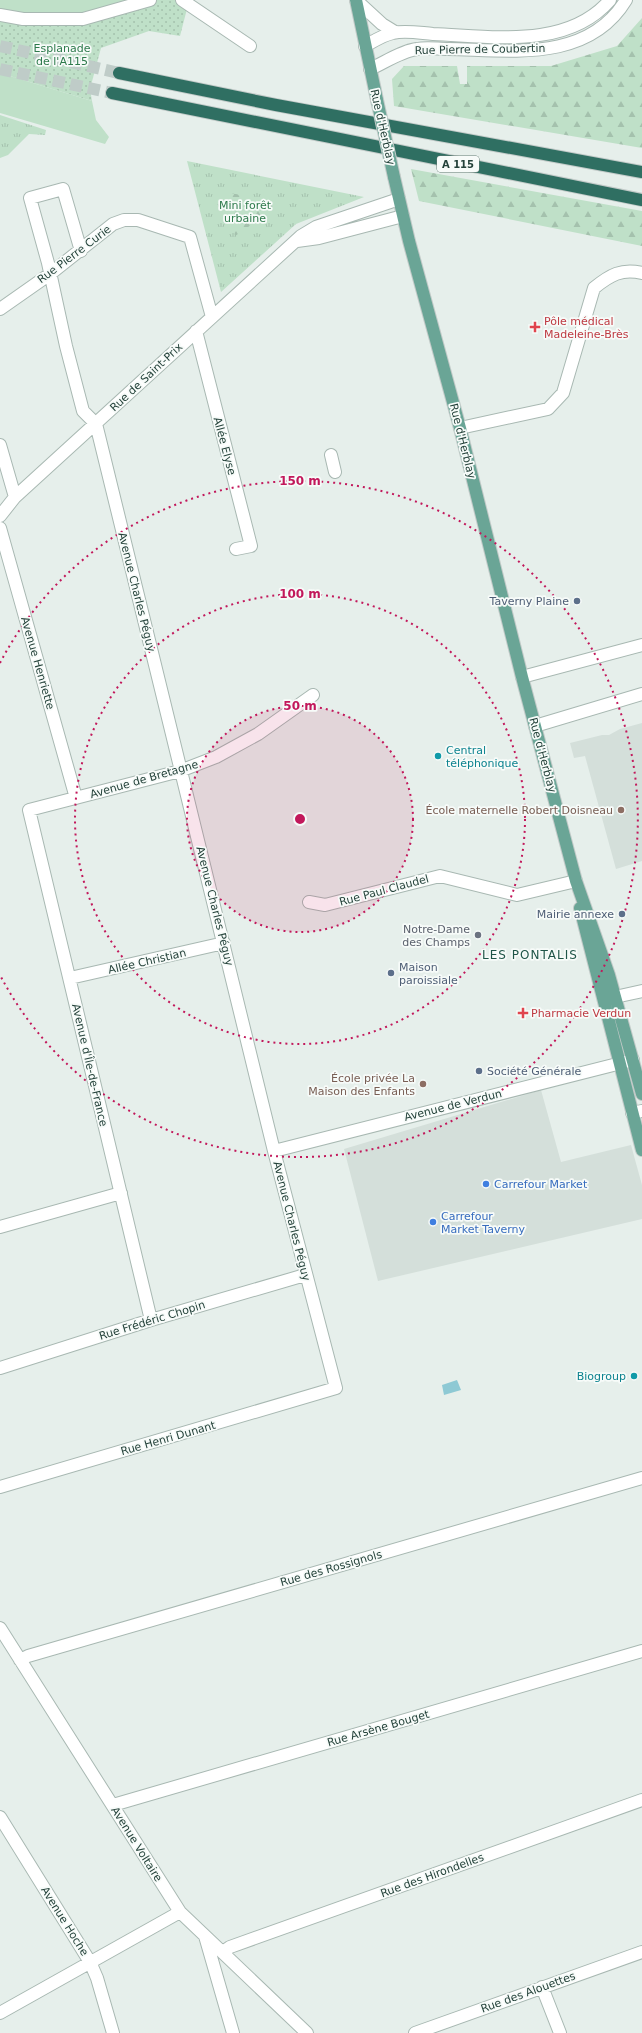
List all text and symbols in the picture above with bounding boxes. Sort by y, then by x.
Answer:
park label: Esplanade de l'A115 [34,42,91,68]
street label: Rue Pierre de Coubertin [415,42,545,57]
street label: Rue d'Herblay [367,88,398,167]
road number: A 115 [437,156,479,172]
park label: Mini forêt urbaine [219,199,272,225]
street label: Rue Pierre Curie [35,222,114,286]
place label: Pôle médical Madeleine-Brès [544,315,629,341]
marker: Pôle médical Madeleine-Brès [529,321,541,333]
street label: Rue de Saint-Prix [107,340,186,414]
street label: Rue d'Herblay [447,402,478,481]
street label: Allée Elyse [211,416,239,477]
text: 150 m [279,474,321,488]
street label: Avenue Charles Péguy [115,531,158,654]
text: 100 m [279,587,321,601]
place label: Taverny Plaine [489,595,569,608]
marker: Taverny Plaine [572,596,582,606]
street label: Avenue Henriette [18,615,57,711]
text: 50 m [283,699,317,713]
street label: Rue d'Herblay [526,716,559,795]
place label: Central téléphonique [446,744,519,770]
marker: Central téléphonique [433,751,443,761]
street label: Avenue de Bretagne [89,758,200,801]
place label: École maternelle Robert Doisneau [426,804,613,817]
marker: École maternelle Robert Doisneau [616,805,626,815]
centre of rings [293,812,307,826]
street label: Avenue Charles Péguy [193,845,236,968]
street label: Rue Paul Claudel [338,872,430,909]
place label: Mairie annexe [537,908,614,921]
marker: Mairie annexe [617,909,627,919]
place label: Notre-Dame des Champs [402,923,470,949]
marker: Notre-Dame des Champs [473,930,483,940]
street label: Allée Christian [107,946,187,977]
district label: LES PONTALIS [482,948,578,962]
place label: Maison paroissiale [399,961,458,987]
marker: Maison paroissiale [386,968,396,978]
street label: Avenue d'Île-de-France [69,1002,110,1128]
place label: Pharmacie Verdun [531,1007,631,1020]
marker: Pharmacie Verdun [518,1008,528,1018]
place label: Société Générale [487,1065,582,1078]
marker: Société Générale [474,1066,484,1076]
place label: École privée La Maison des Enfants [308,1072,415,1098]
marker: École privée La Maison des Enfants [418,1079,428,1089]
street label: Avenue de Verdun [403,1087,503,1124]
street label: Avenue Charles Péguy [270,1160,313,1283]
place label: Carrefour Market [494,1178,588,1191]
marker: Carrefour Market [481,1179,491,1189]
place label: Carrefour Market Taverny [441,1210,526,1236]
marker: Carrefour Market Taverny [428,1217,438,1227]
street label: Rue Frédéric Chopin [98,1298,207,1343]
place label: Biogroup [577,1370,626,1383]
marker: Biogroup [629,1371,639,1381]
street label: Rue Henri Dunant [119,1419,218,1458]
street label: Rue des Rossignols [279,1548,384,1589]
street label: Rue Arsène Bouget [326,1708,431,1749]
street label: Avenue Voltaire [108,1804,165,1884]
street label: Rue des Hirondelles [379,1851,486,1900]
street label: Avenue Hoche [38,1884,91,1958]
street label: Rue des Alouettes [479,1969,577,2016]

